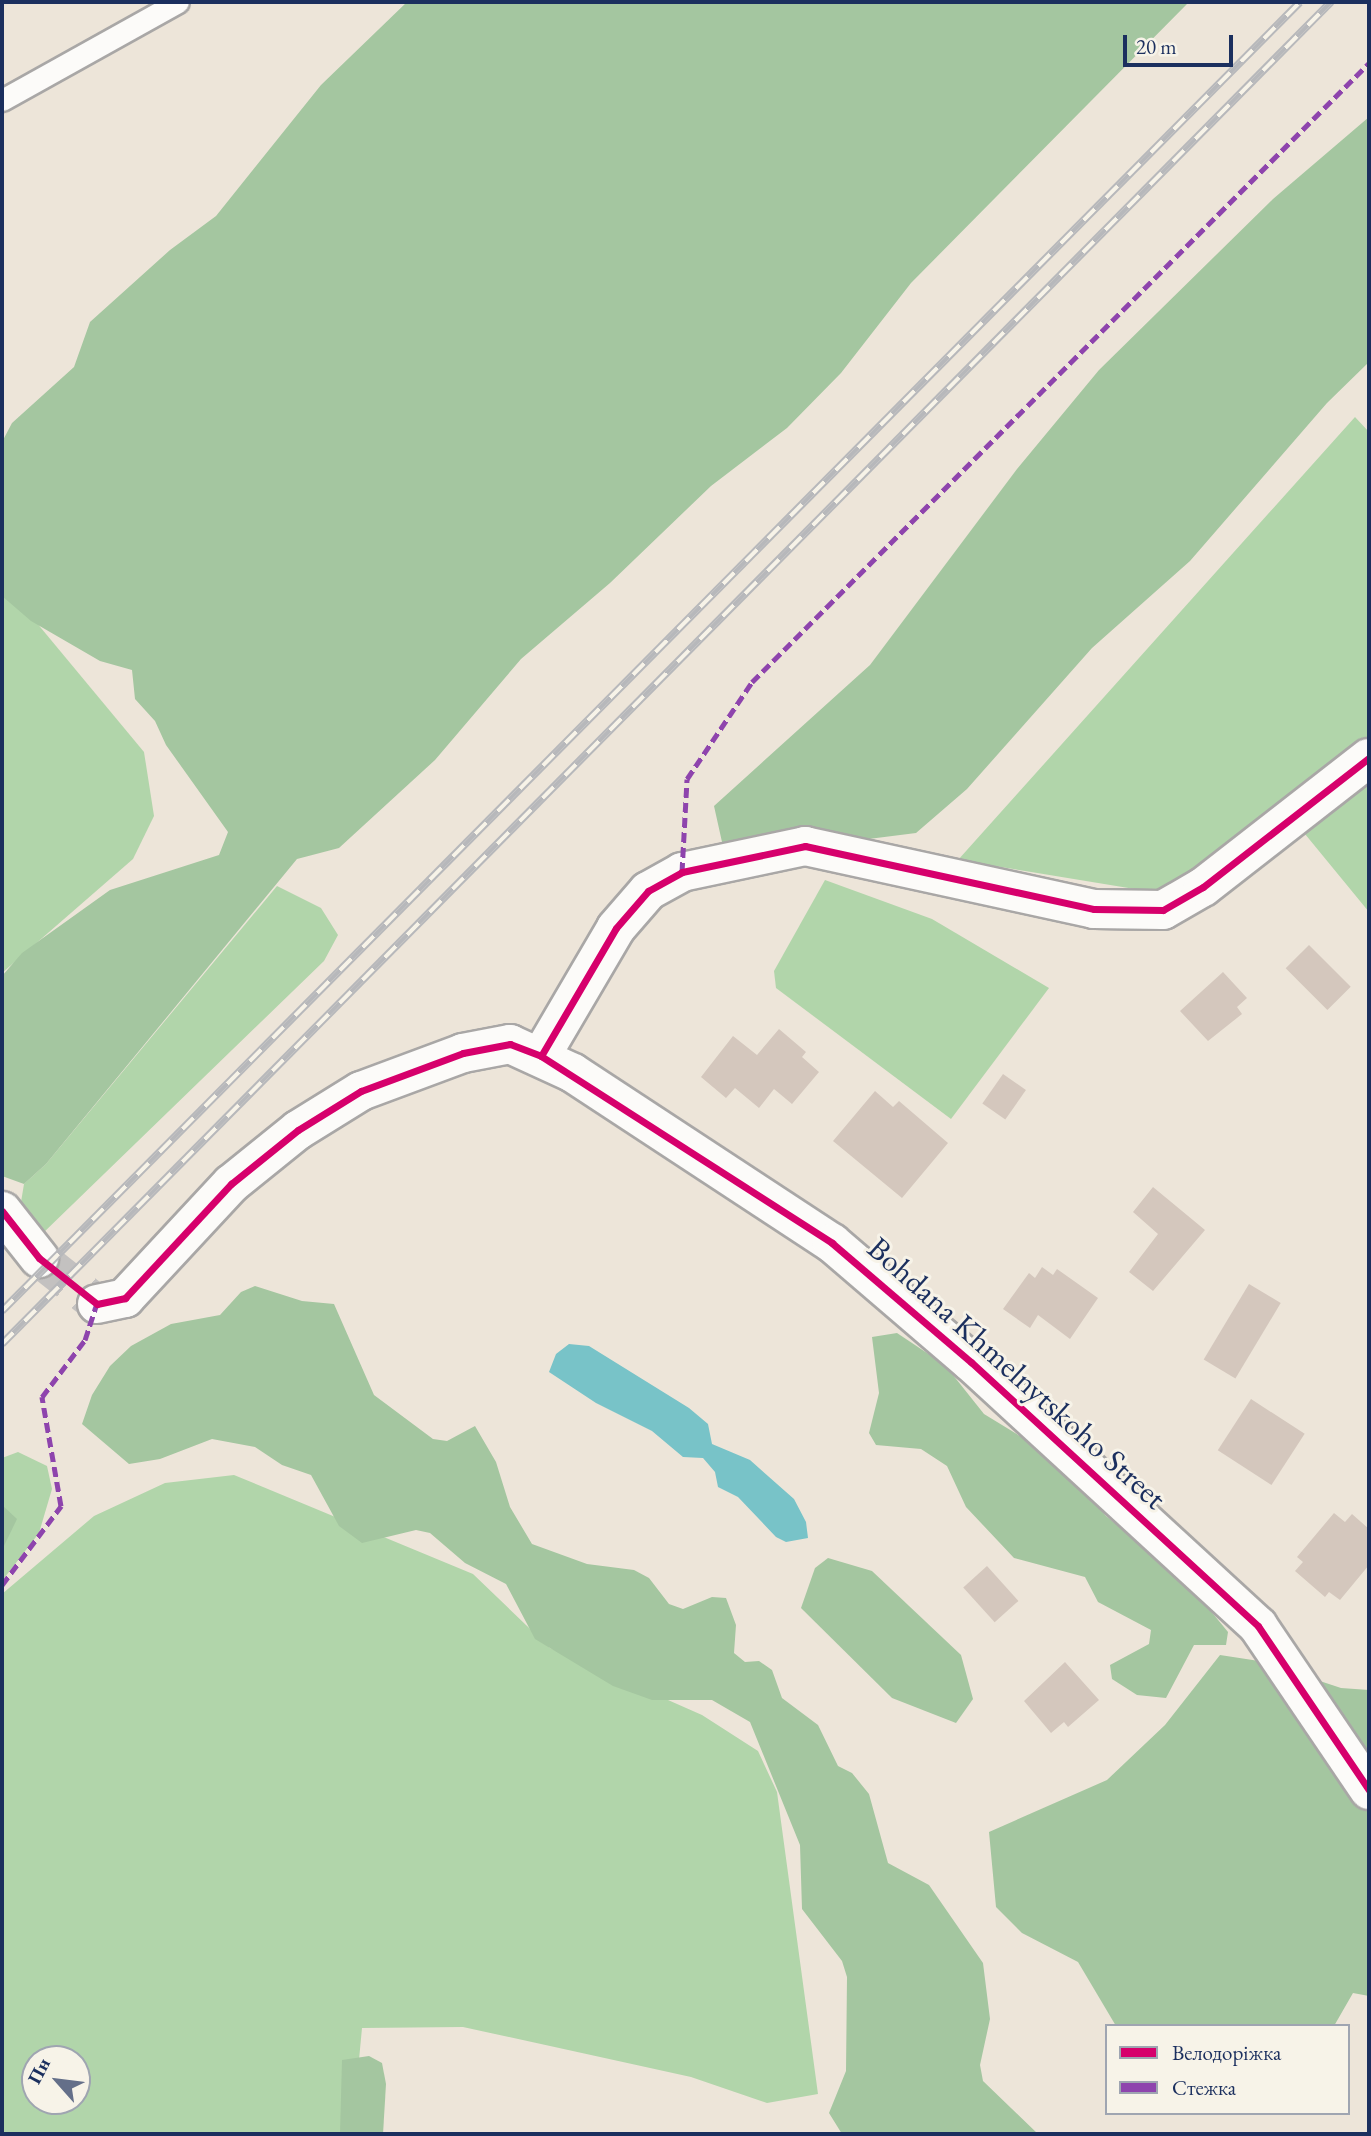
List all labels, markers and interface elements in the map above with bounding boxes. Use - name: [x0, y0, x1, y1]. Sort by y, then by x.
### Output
- scale bar: [1126, 21, 1236, 65]
- text: 20 m: [1136, 33, 1177, 60]
- street label: Bohdana Khmelnytskoho Street: [860, 1229, 1174, 1517]
- legend: [1105, 2024, 1350, 2115]
- text: Велодоріжка: [1172, 2039, 1281, 2066]
- north arrow: [21, 2045, 91, 2115]
- text: Пн: [22, 2053, 56, 2088]
- text: Стежка: [1172, 2074, 1236, 2101]

